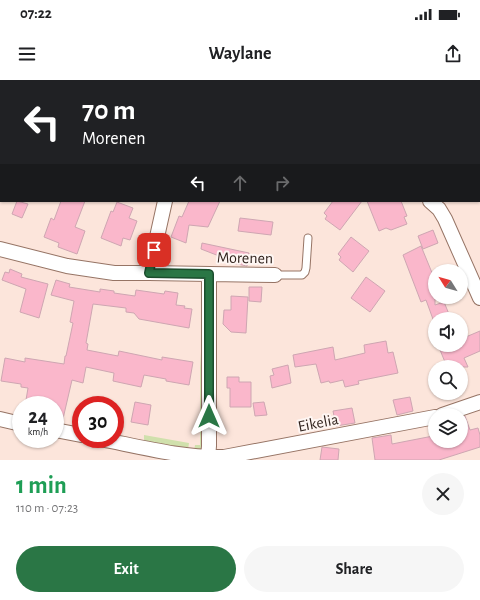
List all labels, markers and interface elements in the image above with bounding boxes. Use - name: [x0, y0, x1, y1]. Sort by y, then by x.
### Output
- text: 07:22: [20, 6, 52, 21]
- icon: menu: [16, 43, 38, 65]
- icon: share: [442, 43, 464, 65]
- text: Waylane: [208, 45, 272, 63]
- icon: left: [16, 96, 68, 148]
- text: 70 m: [82, 97, 136, 125]
- text: Morenen: [82, 130, 145, 148]
- icon: left: [187, 172, 209, 194]
- icon: ahead: [229, 172, 251, 194]
- icon: right: [271, 172, 293, 194]
- pin: [137, 233, 171, 267]
- icon: arrive: [143, 239, 165, 261]
- street label: Morenen: [217, 250, 273, 266]
- north arrow: [428, 264, 468, 304]
- map controls: [428, 264, 468, 448]
- button: sound: [428, 312, 468, 352]
- button: search: [428, 360, 468, 400]
- position arrow: [188, 395, 230, 437]
- speed limit sign: 30: [72, 396, 124, 448]
- text: 24: [28, 407, 48, 427]
- button: layers: [428, 408, 468, 448]
- street label: Eikelia: [296, 411, 340, 435]
- text: km/h: [28, 427, 48, 437]
- button: close: [422, 473, 464, 515]
- text: 1 min: [16, 474, 67, 498]
- text: 110 m · 07:23: [16, 502, 78, 515]
- button: Exit: [16, 546, 236, 592]
- button: Share: [244, 546, 464, 592]

